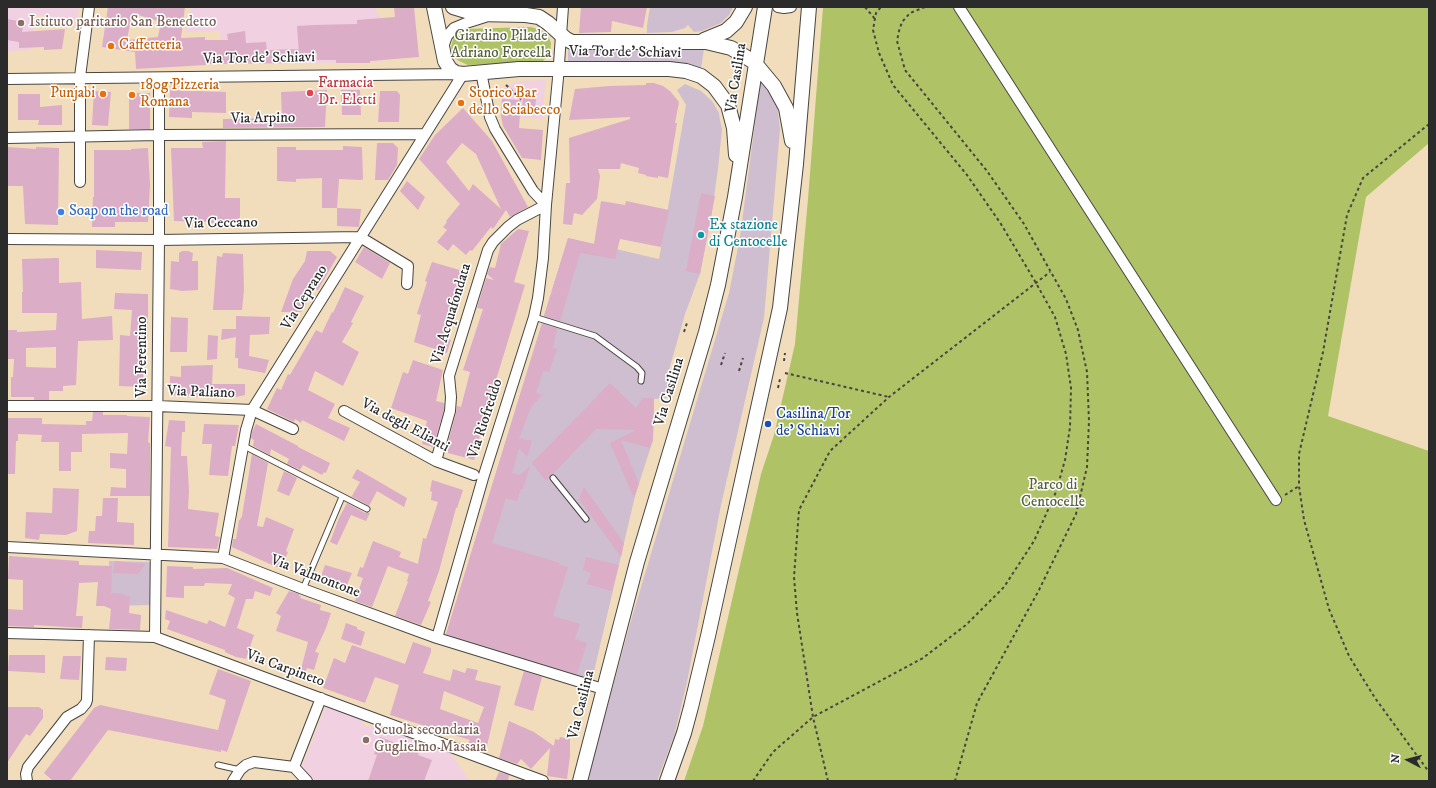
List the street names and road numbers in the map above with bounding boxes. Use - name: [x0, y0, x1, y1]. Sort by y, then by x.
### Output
- street label: Via Casilina: [723, 42, 751, 114]
- street label: Via Tor de' Schiavi: [569, 43, 681, 63]
- street label: Via Tor de' Schiavi: [203, 49, 315, 69]
- street label: Via Arpino: [231, 109, 295, 129]
- street label: Via Ceccano: [184, 214, 258, 234]
- street label: Via Acquafondata: [428, 261, 476, 367]
- street label: Via Ceprano: [278, 262, 332, 334]
- street label: Via Ferentino: [134, 316, 152, 398]
- street label: Via Casilina: [651, 356, 689, 428]
- street label: Via Riofreddo: [465, 377, 507, 461]
- street label: Via Paliano: [167, 383, 235, 403]
- street label: Via degli Elianti: [358, 395, 452, 457]
- street label: Via Valmontone: [268, 552, 362, 602]
- street label: Via Carpineto: [243, 646, 327, 692]
- street label: Via Casilina: [565, 669, 599, 741]

